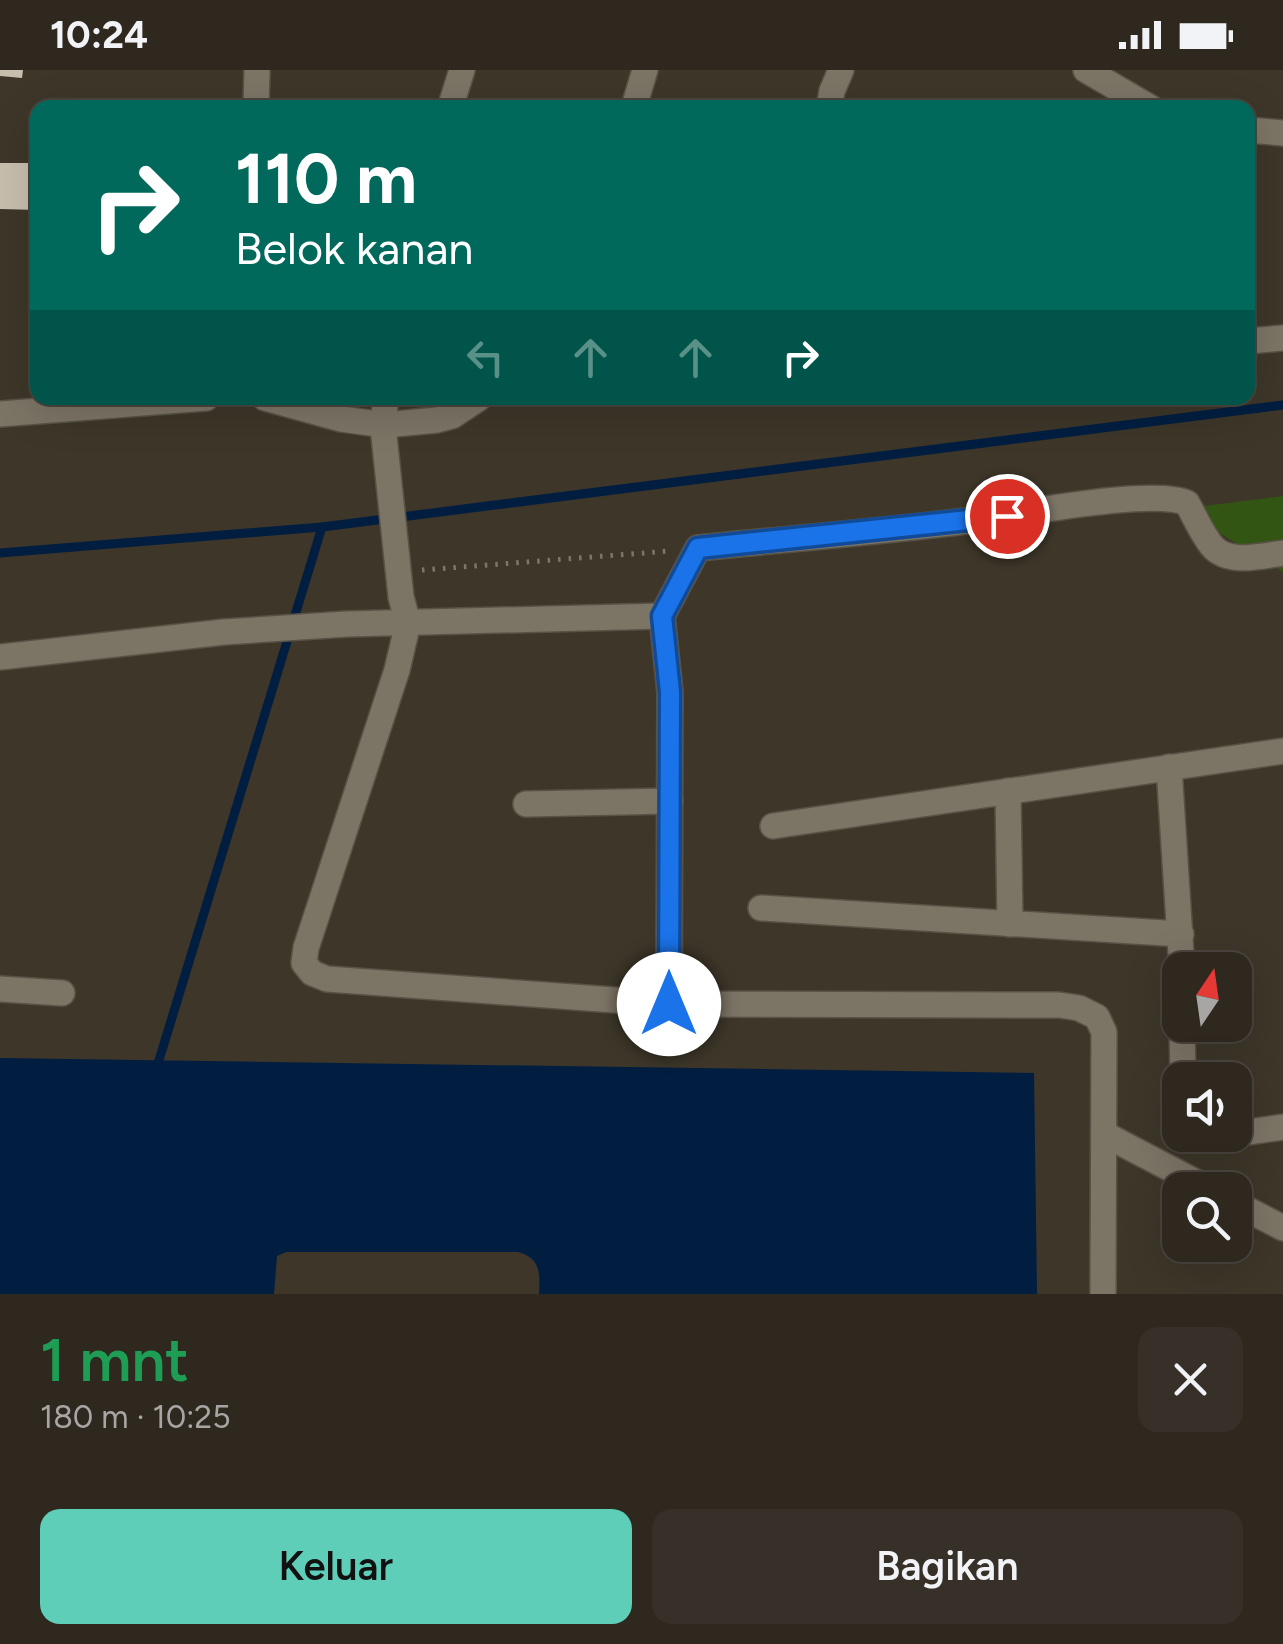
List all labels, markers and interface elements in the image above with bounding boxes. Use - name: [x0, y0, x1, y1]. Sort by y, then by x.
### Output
- text: 10:24: [50, 12, 148, 58]
- text: 110 m: [235, 136, 417, 221]
- icon: right: [70, 140, 200, 270]
- text: Belok kanan: [235, 221, 473, 275]
- icon: left: [458, 330, 513, 385]
- icon: ahead: [563, 330, 618, 385]
- icon: ahead: [668, 330, 723, 385]
- icon: right: [773, 330, 828, 385]
- pin: [965, 474, 1050, 559]
- icon: arrive: [980, 489, 1035, 544]
- position arrow: [617, 952, 721, 1056]
- north arrow: [1162, 952, 1252, 1042]
- map controls: [1162, 952, 1252, 1262]
- button: sound: [1162, 1062, 1252, 1152]
- button: search: [1162, 1172, 1252, 1262]
- text: 1 mnt: [40, 1324, 189, 1396]
- button: close: [1138, 1327, 1243, 1432]
- text: 180 m · 10:25: [40, 1398, 231, 1436]
- button: Keluar: [40, 1509, 632, 1624]
- button: Bagikan: [652, 1509, 1243, 1624]

